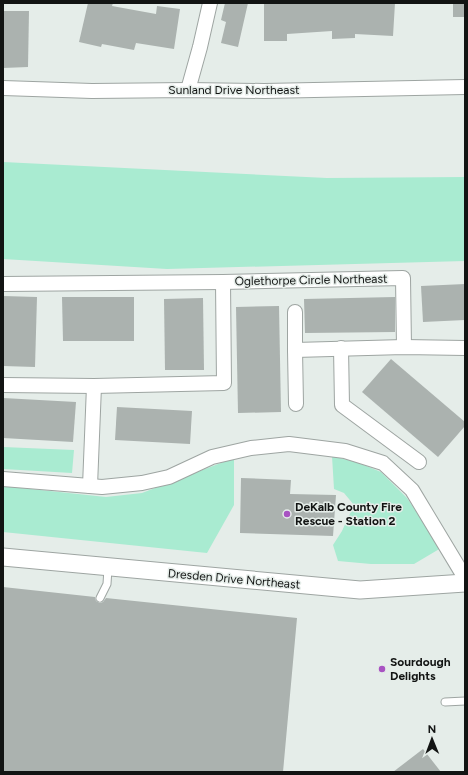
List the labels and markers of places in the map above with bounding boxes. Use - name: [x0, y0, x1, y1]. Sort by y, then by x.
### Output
- place label: DeKalb County Fire Rescue - Station 2: [295, 500, 402, 528]
- marker: DeKalb County Fire Rescue - Station 2: [282, 509, 292, 519]
- place label: Sourdough Delights: [390, 655, 451, 683]
- marker: Sourdough Delights: [377, 664, 387, 674]

